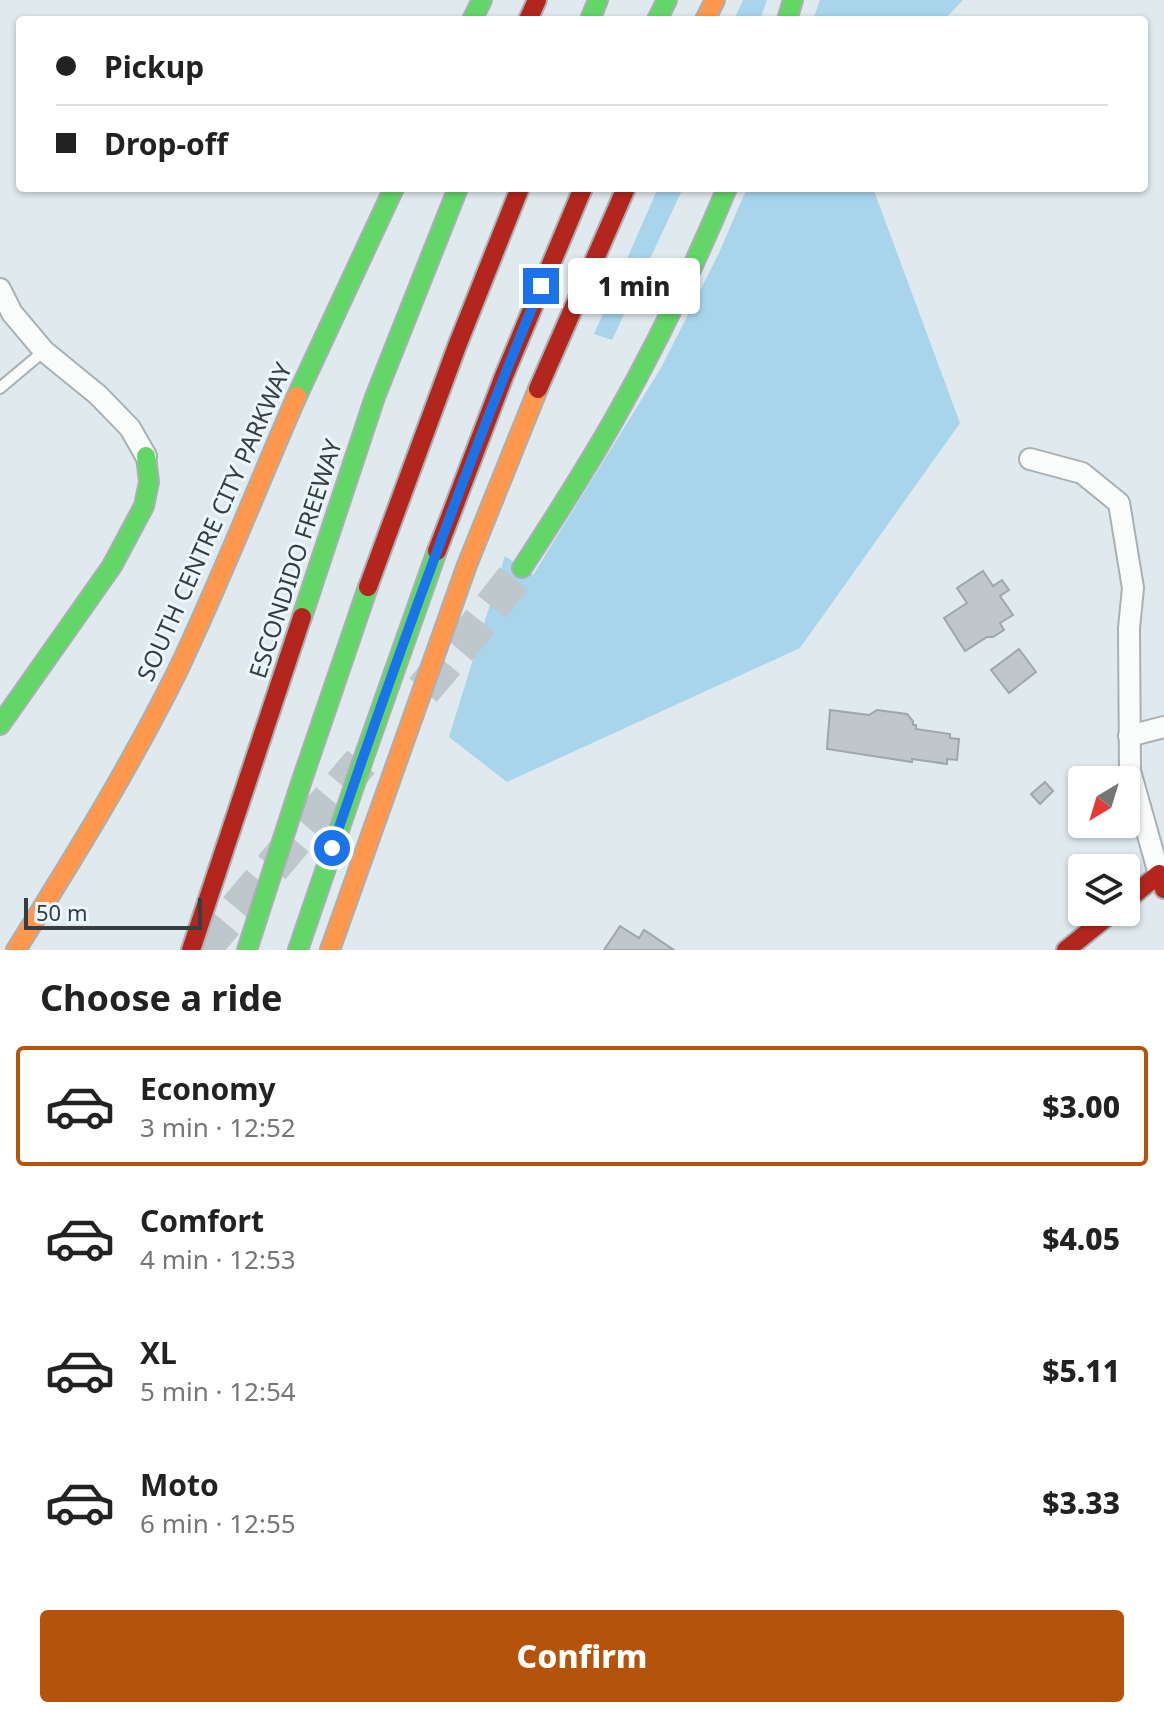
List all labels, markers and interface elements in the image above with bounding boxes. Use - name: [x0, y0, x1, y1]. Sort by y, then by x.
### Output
- text: Pickup: [104, 46, 204, 87]
- text: Drop-off: [104, 123, 228, 164]
- callout: 1 min: [569, 258, 701, 314]
- route end: [523, 268, 559, 304]
- text: 1 min: [598, 268, 670, 304]
- street label: SOUTH CENTRE CITY PARKWAY: [128, 357, 299, 686]
- street label: ESCONDIDO FREEWAY: [240, 435, 349, 682]
- north arrow: [1068, 766, 1140, 838]
- map controls: [1068, 766, 1140, 926]
- route start: [314, 830, 350, 866]
- button: layers: [1068, 854, 1140, 926]
- scale bar: [24, 894, 202, 930]
- text: 50 m: [36, 897, 87, 927]
- text: Choose a ride: [40, 973, 282, 1022]
- text: Economy: [140, 1068, 276, 1109]
- icon: car: [44, 1070, 116, 1142]
- text: $3.00: [1042, 1086, 1120, 1127]
- text: 3 min · 12:52: [140, 1109, 296, 1145]
- text: Comfort: [140, 1200, 264, 1241]
- icon: car: [44, 1202, 116, 1274]
- text: $4.05: [1042, 1218, 1120, 1259]
- text: 4 min · 12:53: [140, 1241, 296, 1277]
- text: XL: [140, 1332, 177, 1373]
- icon: car: [44, 1334, 116, 1406]
- text: $5.11: [1042, 1350, 1120, 1391]
- text: 5 min · 12:54: [140, 1373, 296, 1409]
- text: Moto: [140, 1464, 219, 1505]
- icon: car: [44, 1466, 116, 1538]
- text: $3.33: [1042, 1482, 1120, 1523]
- text: 6 min · 12:55: [140, 1505, 296, 1541]
- button: Confirm: [40, 1610, 1124, 1702]

